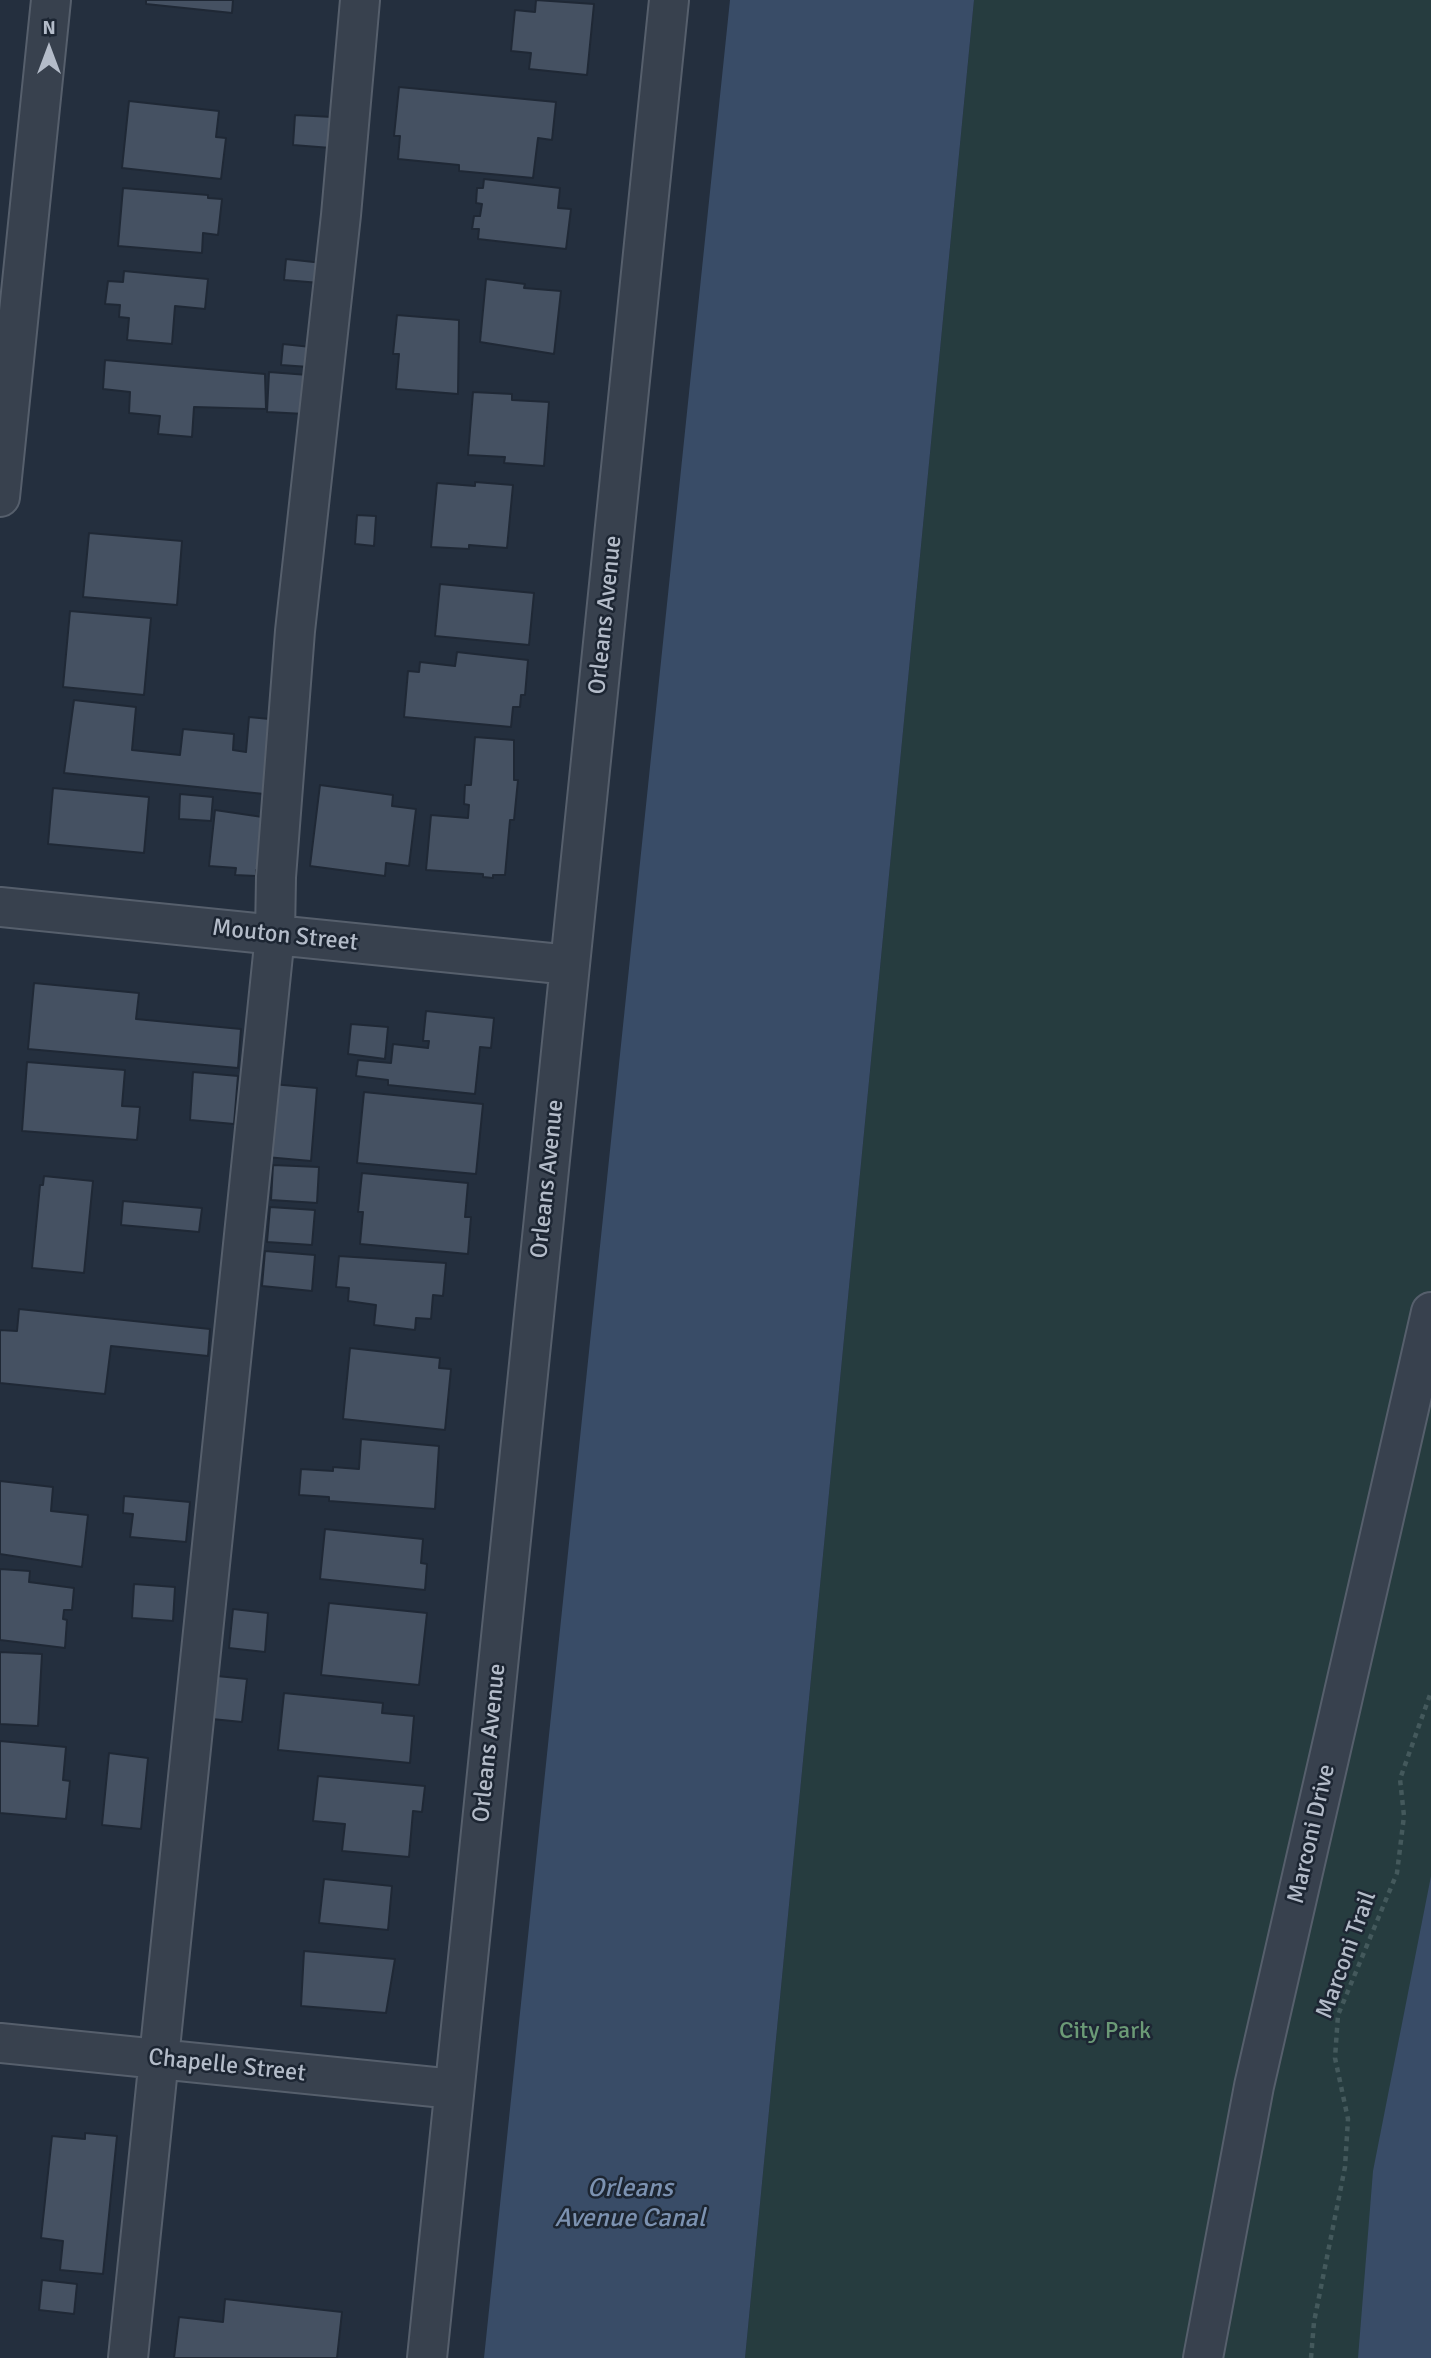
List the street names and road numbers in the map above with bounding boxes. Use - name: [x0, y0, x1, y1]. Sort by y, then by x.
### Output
- street label: Orleans Avenue: [583, 534, 629, 696]
- street label: Mouton Street: [211, 914, 359, 958]
- street label: Orleans Avenue: [525, 1098, 571, 1260]
- street label: Orleans Avenue: [467, 1662, 513, 1824]
- street label: Marconi Drive: [1282, 1762, 1342, 1906]
- street label: Marconi Trail: [1311, 1887, 1383, 2023]
- street label: Chapelle Street: [147, 2043, 307, 2089]

